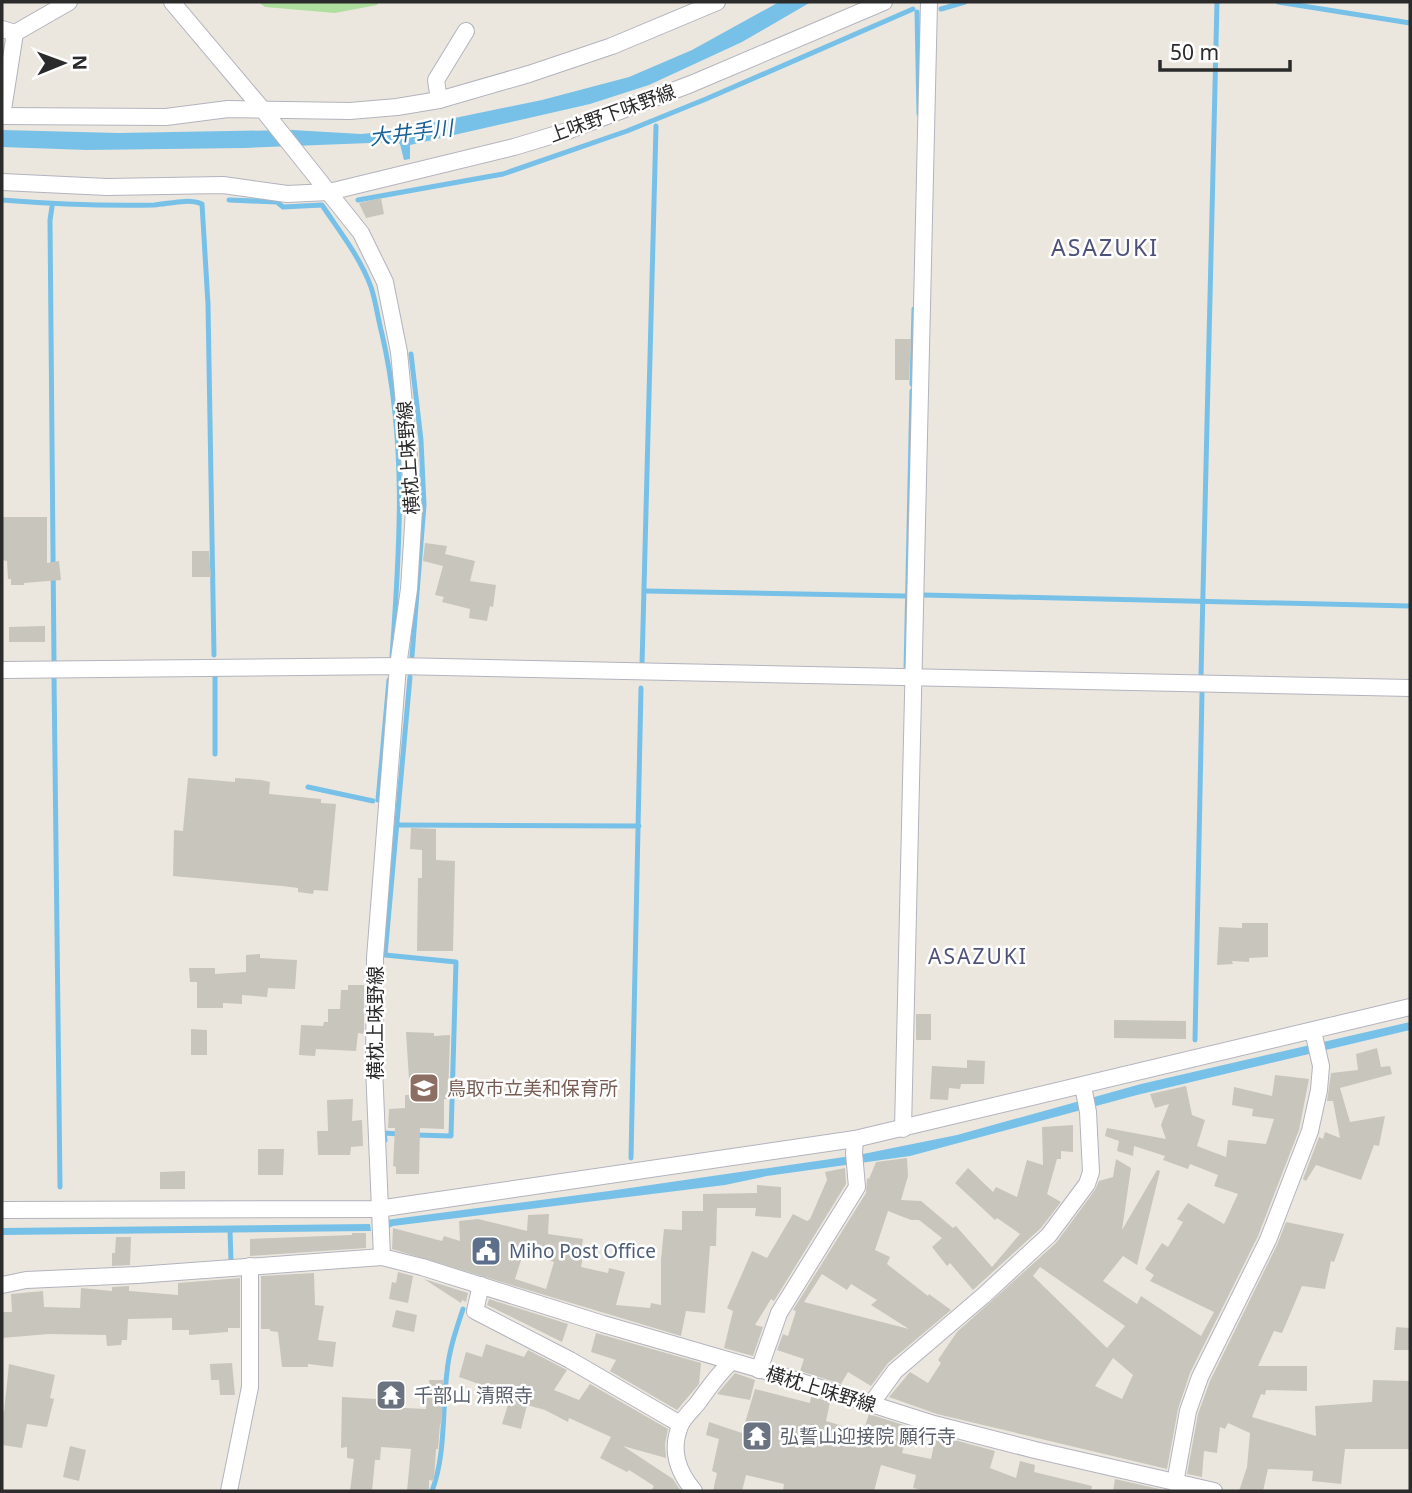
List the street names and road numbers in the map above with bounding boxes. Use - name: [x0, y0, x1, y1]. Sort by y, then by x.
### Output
- street label: 上味野下味野線: [545, 78, 679, 148]
- street label: 横枕上味野線: [391, 400, 425, 516]
- street label: 横枕上味野線: [362, 966, 388, 1080]
- street label: 横枕上味野線: [763, 1360, 879, 1418]

